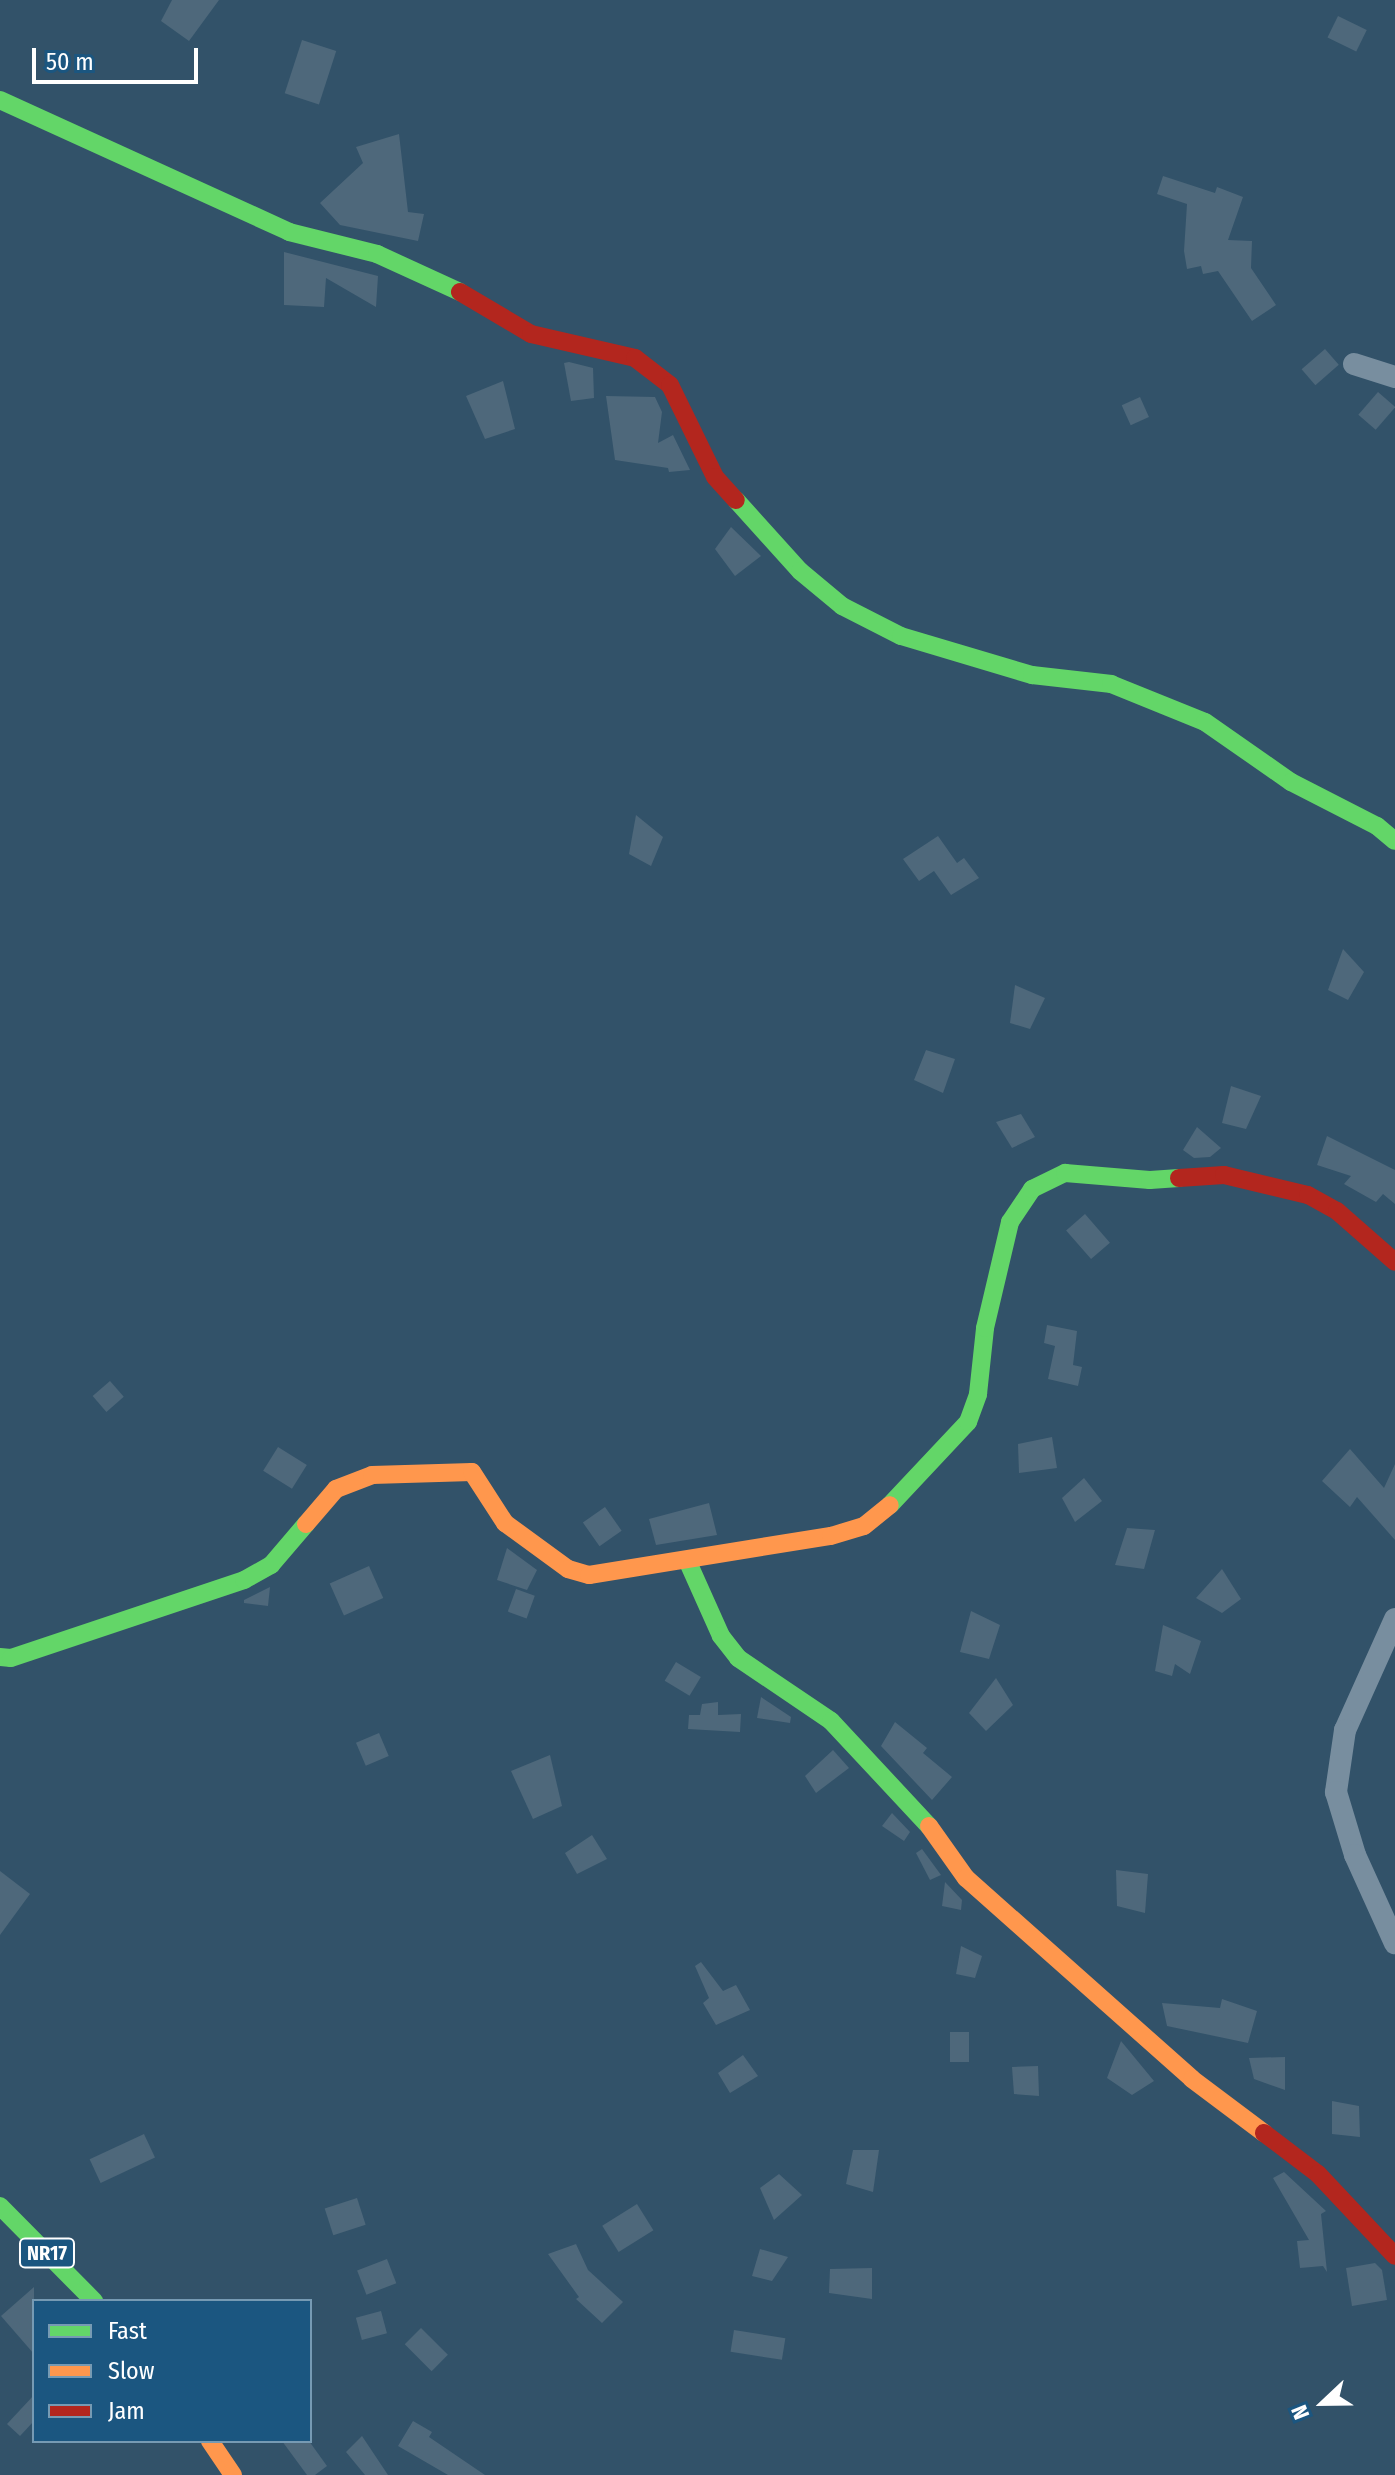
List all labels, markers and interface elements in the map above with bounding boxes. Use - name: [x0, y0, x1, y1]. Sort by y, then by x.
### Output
- scale bar: [36, 32, 202, 82]
- text: 50 m: [46, 48, 94, 76]
- road number: NR17: [17, 2237, 77, 2269]
- legend: [32, 2299, 312, 2443]
- text: Fast: [108, 2317, 147, 2345]
- text: Slow: [108, 2357, 154, 2385]
- north arrow: [1283, 2363, 1363, 2443]
- text: Jam: [108, 2397, 145, 2425]
- text: N: [1285, 2401, 1315, 2423]

